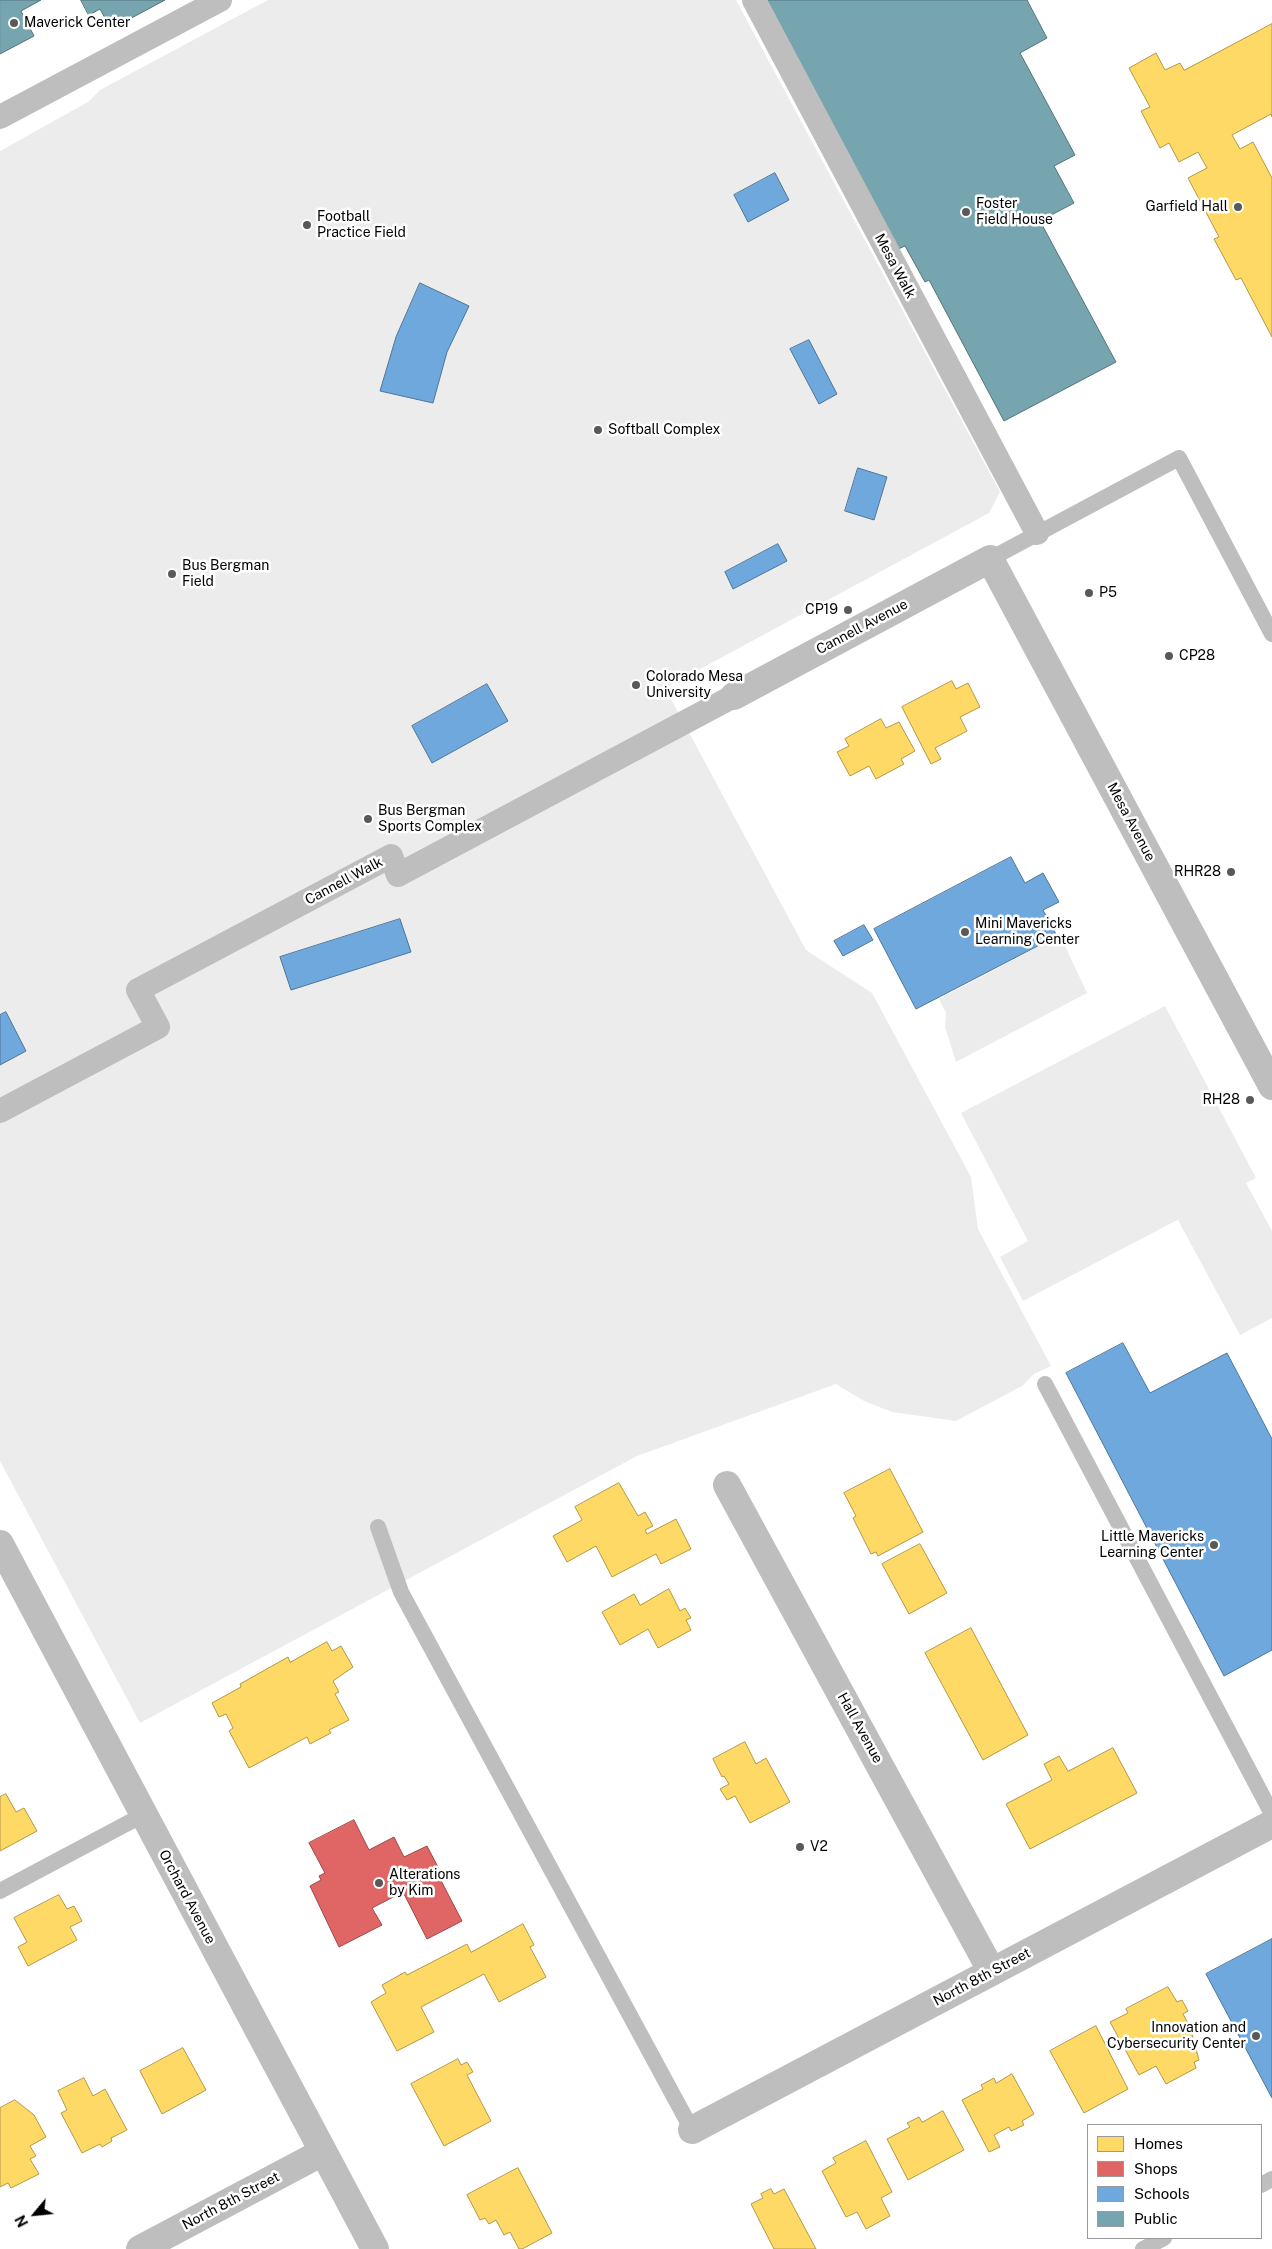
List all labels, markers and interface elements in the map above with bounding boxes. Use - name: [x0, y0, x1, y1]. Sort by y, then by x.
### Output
- place label: Maverick Center: [24, 15, 130, 31]
- marker: Maverick Center: [8, 17, 20, 29]
- place label: Foster Field House: [976, 196, 1053, 228]
- place label: Garfield Hall: [1145, 199, 1228, 215]
- marker: Garfield Hall: [1232, 201, 1244, 213]
- marker: Foster Field House: [960, 206, 972, 218]
- place label: Football Practice Field: [317, 209, 406, 242]
- marker: Football Practice Field: [301, 219, 313, 231]
- street label: Mesa Walk: [871, 231, 919, 301]
- place label: Softball Complex: [608, 422, 720, 438]
- marker: Softball Complex: [592, 424, 604, 436]
- place label: Bus Bergman Field: [182, 558, 269, 590]
- marker: Bus Bergman Field: [166, 568, 178, 580]
- place label: P5: [1099, 585, 1117, 601]
- marker: P5: [1083, 587, 1095, 599]
- street label: Cannell Avenue: [813, 596, 911, 658]
- place label: CP19: [805, 602, 838, 618]
- marker: CP19: [842, 604, 854, 616]
- place label: CP28: [1179, 648, 1215, 664]
- marker: CP28: [1163, 650, 1175, 662]
- place label: Colorado Mesa University: [646, 669, 743, 702]
- marker: Colorado Mesa University: [630, 679, 642, 691]
- street label: Mesa Avenue: [1103, 780, 1159, 864]
- place label: Bus Bergman Sports Complex: [378, 803, 482, 836]
- marker: Bus Bergman Sports Complex: [362, 813, 374, 825]
- street label: Cannell Walk: [302, 853, 386, 909]
- place label: RHR28: [1174, 864, 1221, 880]
- marker: RHR28: [1225, 866, 1237, 878]
- place label: Mini Mavericks Learning Center: [975, 916, 1080, 949]
- marker: Mini Mavericks Learning Center: [959, 926, 971, 938]
- place label: RH28: [1202, 1092, 1240, 1108]
- marker: RH28: [1244, 1094, 1256, 1106]
- place label: Little Mavericks Learning Center: [1099, 1529, 1204, 1561]
- marker: Little Mavericks Learning Center: [1208, 1539, 1220, 1551]
- street label: Hall Avenue: [834, 1690, 886, 1766]
- place label: V2: [810, 1839, 828, 1855]
- marker: V2: [794, 1841, 806, 1853]
- street label: Orchard Avenue: [155, 1847, 219, 1947]
- place label: Alterations by Kim: [389, 1867, 460, 1900]
- marker: Alterations by Kim: [373, 1877, 385, 1889]
- street label: North 8th Street: [931, 1944, 1033, 2010]
- place label: Innovation and Cybersecurity Center: [1107, 2020, 1246, 2052]
- marker: Innovation and Cybersecurity Center: [1250, 2030, 1262, 2042]
- legend: [1087, 2124, 1262, 2239]
- text: Homes: [1134, 2135, 1183, 2152]
- text: Shops: [1134, 2160, 1178, 2177]
- street label: North 8th Street: [180, 2168, 282, 2234]
- text: Schools: [1134, 2185, 1190, 2202]
- north arrow: [10, 2189, 60, 2239]
- text: Public: [1134, 2210, 1178, 2227]
- text: N: [12, 2212, 31, 2230]

